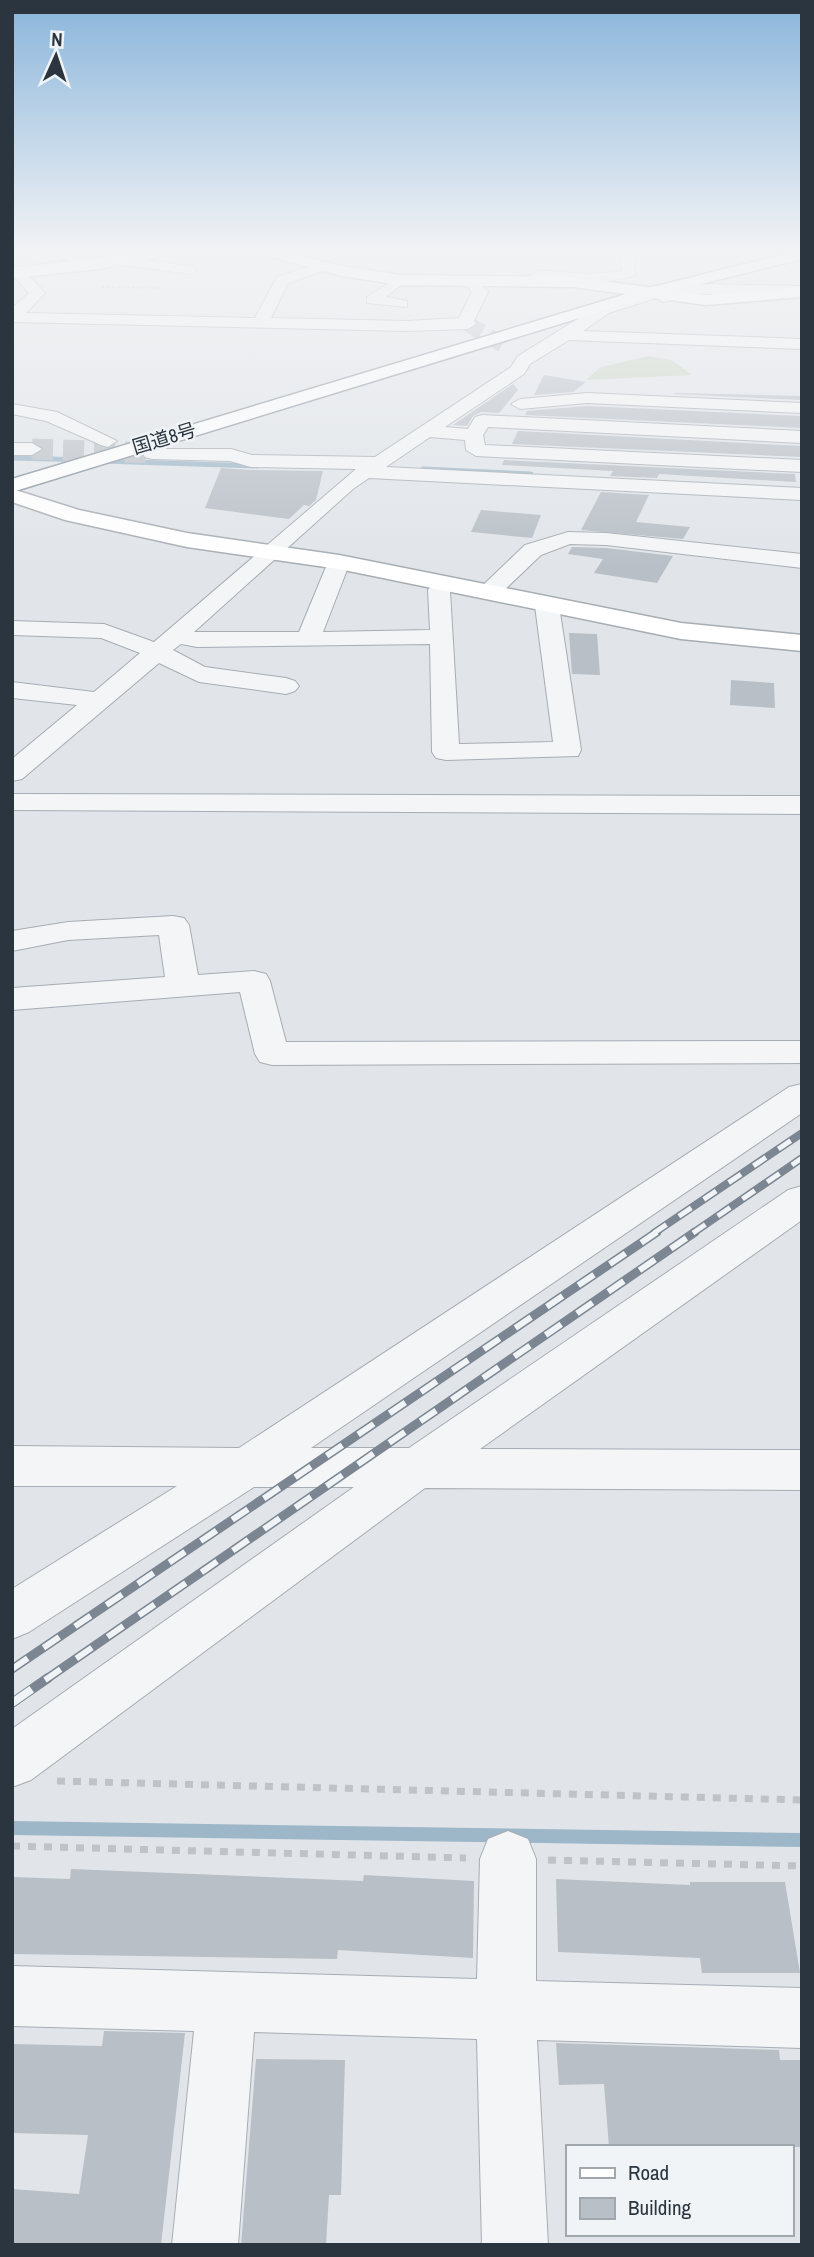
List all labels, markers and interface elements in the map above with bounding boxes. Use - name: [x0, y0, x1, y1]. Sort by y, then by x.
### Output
- north arrow: [21, 21, 91, 91]
- text: N: [51, 26, 63, 52]
- street label: 国道8号: [129, 416, 199, 460]
- legend: [566, 2145, 793, 2236]
- text: Road: [628, 2158, 669, 2187]
- text: Building: [628, 2193, 692, 2222]

